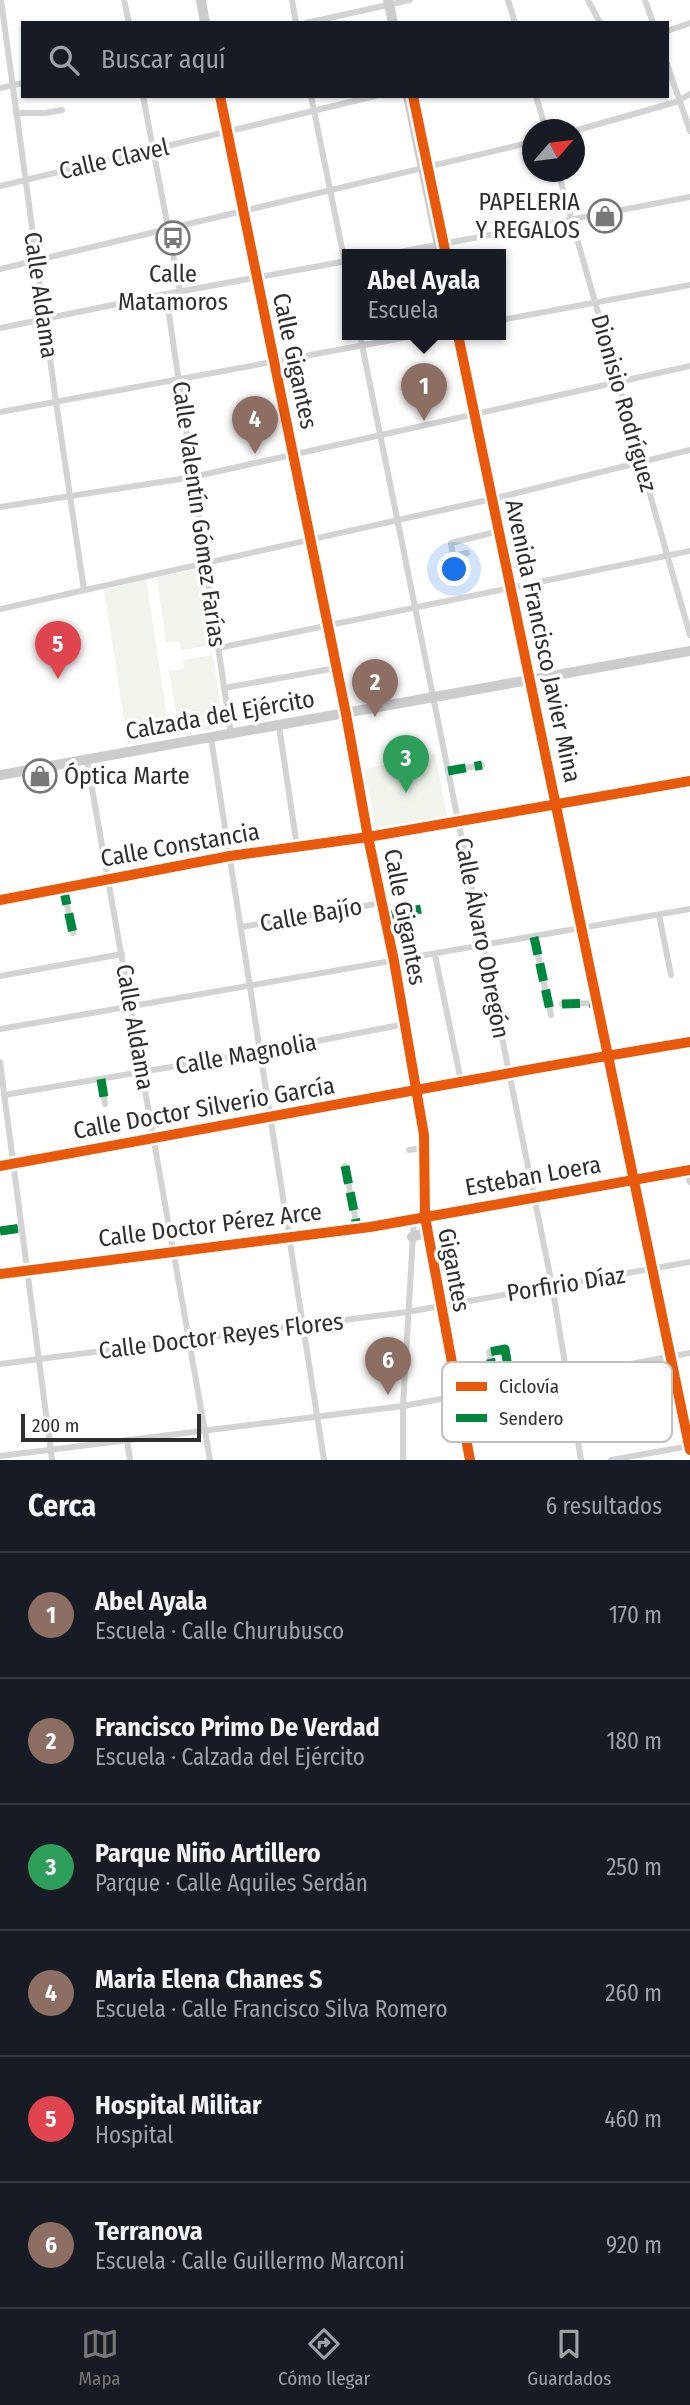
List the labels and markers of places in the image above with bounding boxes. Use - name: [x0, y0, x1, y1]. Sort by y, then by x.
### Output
- place label: PAPELERIA Y REGALOS: [475, 188, 580, 244]
- shop icon: PAPELERIA Y REGALOS: [586, 197, 624, 235]
- bus stop icon: Calle Matamoros: [154, 219, 192, 257]
- place label: Calle Matamoros: [118, 260, 228, 316]
- pin: 1: [401, 363, 447, 421]
- pin: 4: [232, 396, 278, 454]
- pin: 5: [35, 621, 81, 679]
- pin: 2: [352, 659, 398, 717]
- pin: 3: [383, 735, 429, 793]
- shop icon: Óptica Marte: [21, 757, 59, 795]
- place label: Óptica Marte: [64, 762, 190, 790]
- pin: 6: [365, 1337, 411, 1395]

